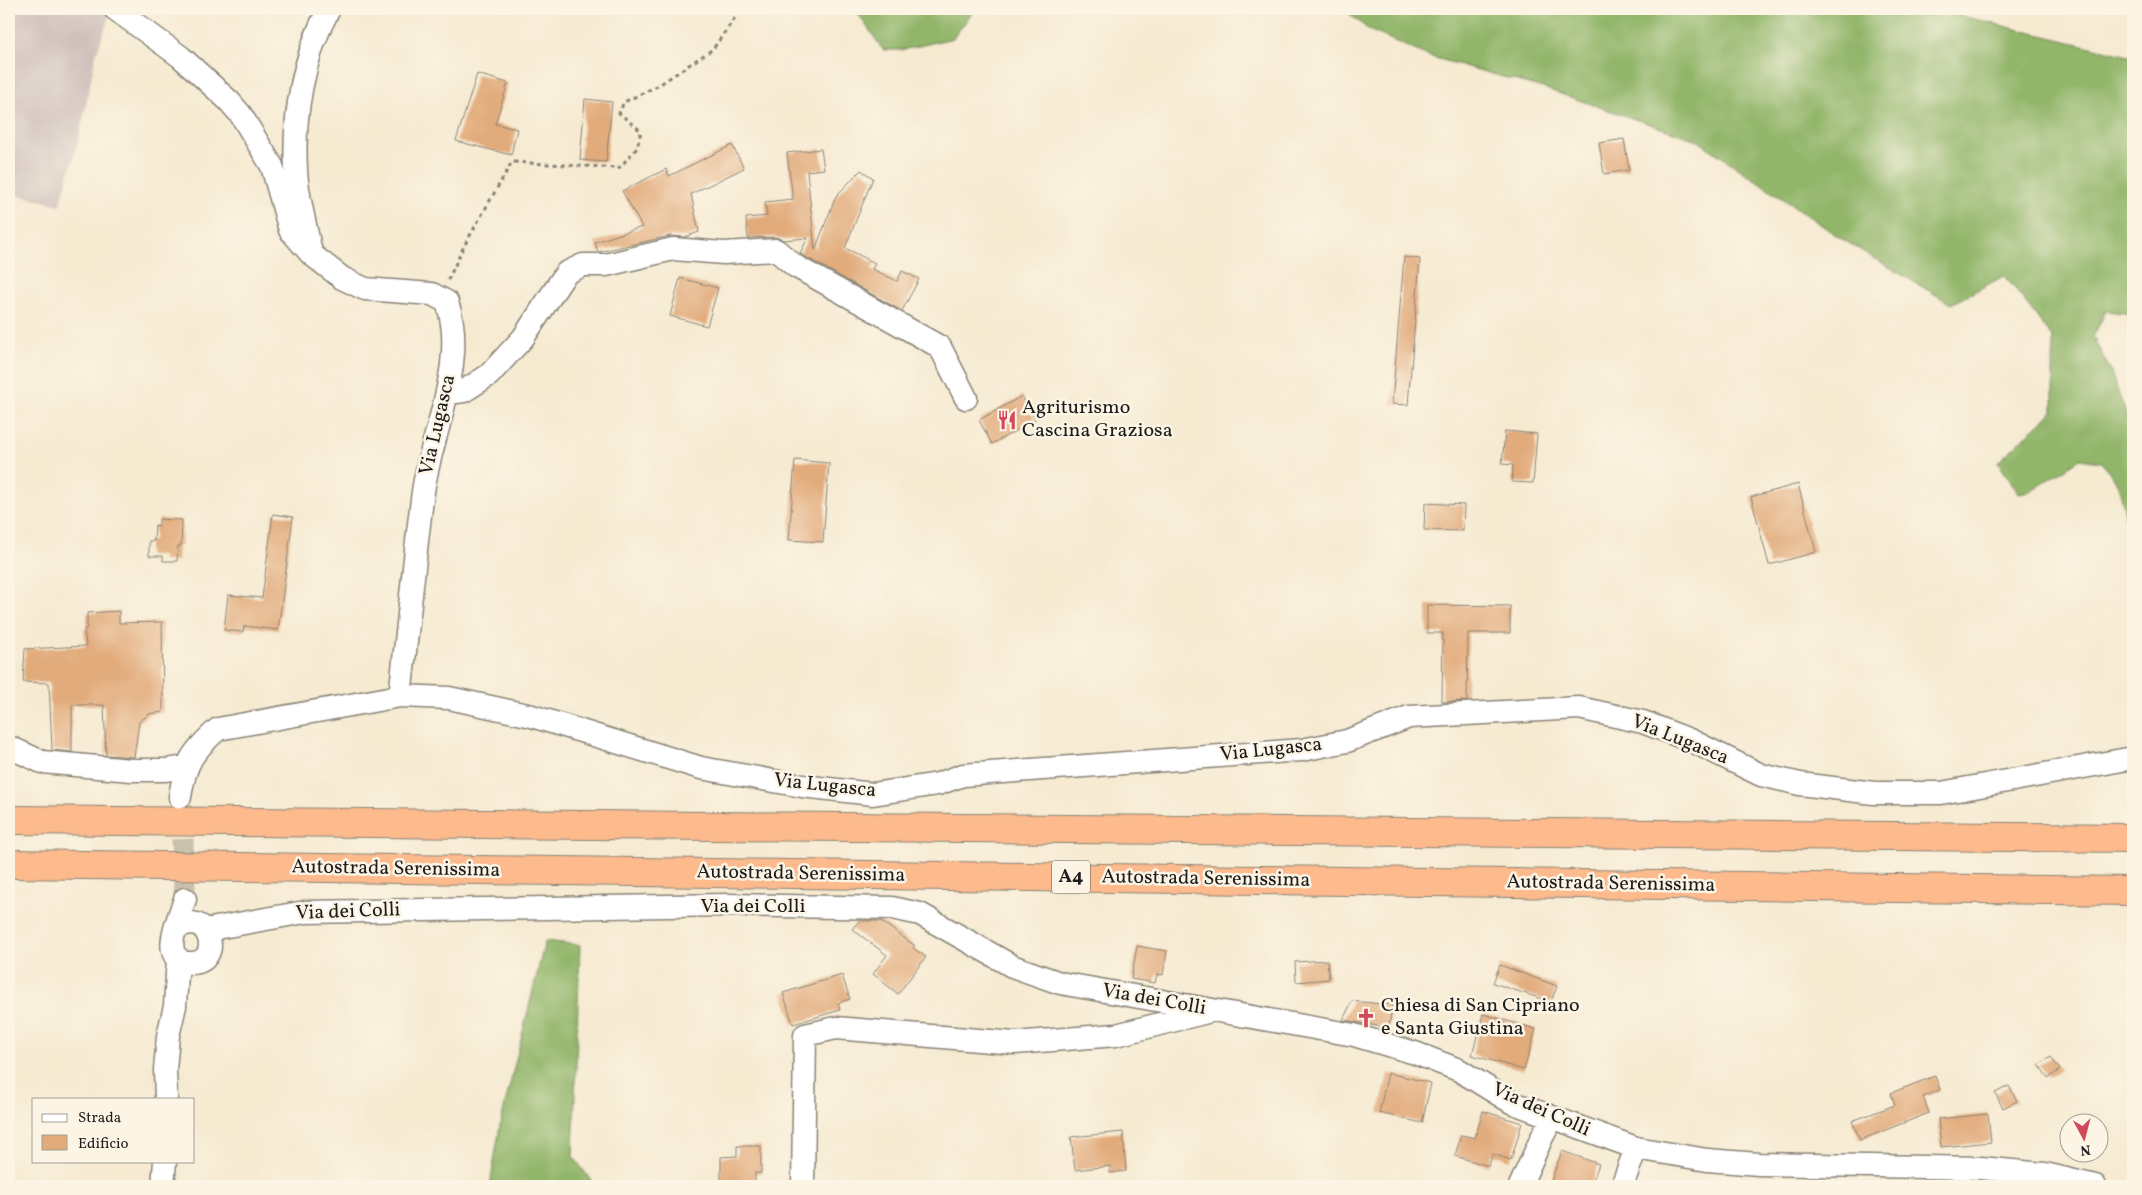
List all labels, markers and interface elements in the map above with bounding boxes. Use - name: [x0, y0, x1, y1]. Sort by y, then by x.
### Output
- street label: Via Lugasca: [413, 372, 463, 478]
- place label: Agriturismo Cascina Graziosa: [1022, 394, 1173, 445]
- restaurant icon: Agriturismo Cascina Graziosa: [996, 409, 1018, 431]
- street label: Via Lugasca: [1627, 708, 1733, 772]
- street label: Via Lugasca: [1218, 731, 1324, 769]
- street label: Via Lugasca: [772, 767, 878, 805]
- street label: Autostrada Serenissima: [291, 853, 501, 885]
- street label: Autostrada Serenissima: [696, 858, 906, 890]
- road number: A4: [1052, 860, 1090, 894]
- street label: Autostrada Serenissima: [1101, 863, 1311, 895]
- street label: Autostrada Serenissima: [1506, 868, 1716, 900]
- street label: Via dei Colli: [701, 893, 805, 921]
- street label: Via dei Colli: [295, 896, 401, 928]
- street label: Via dei Colli: [1100, 977, 1208, 1023]
- place label: Chiesa di San Cipriano e Santa Giustina: [1381, 992, 1580, 1043]
- church icon: Chiesa di San Cipriano e Santa Giustina: [1355, 1007, 1377, 1029]
- street label: Via dei Colli: [1487, 1076, 1595, 1144]
- legend: [32, 1098, 195, 1162]
- text: Strada: [78, 1108, 121, 1129]
- north arrow: [2060, 1112, 2110, 1162]
- text: Edificio: [78, 1134, 129, 1155]
- text: N: [2079, 1139, 2092, 1159]

